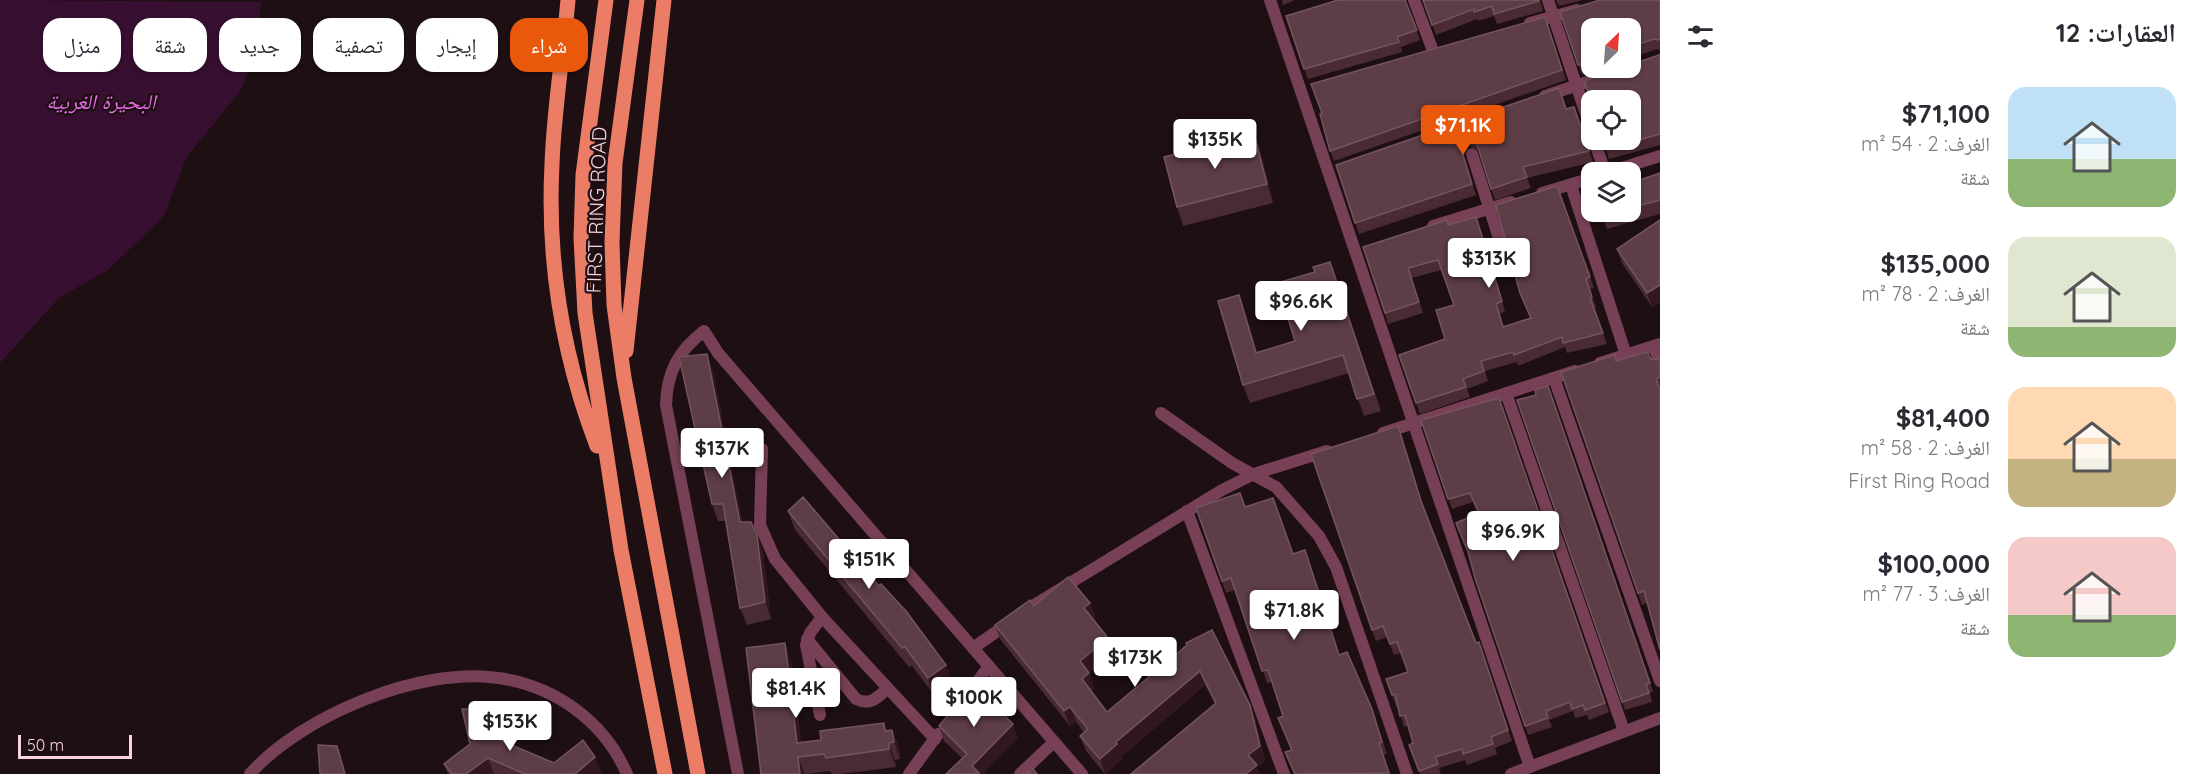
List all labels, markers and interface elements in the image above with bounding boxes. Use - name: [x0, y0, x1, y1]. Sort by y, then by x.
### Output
- text: العقارات: 12: [2056, 16, 2176, 49]
- chip: منزل: [43, 18, 121, 72]
- chip: شقة: [133, 18, 207, 72]
- chip: جديد: [219, 18, 301, 72]
- chip: تصفية: [313, 18, 404, 72]
- chip: إيجار: [416, 18, 498, 72]
- chip: شراء: [510, 18, 588, 72]
- north arrow: [1581, 18, 1641, 78]
- map controls: [1581, 18, 1641, 222]
- icon: filters: [1684, 20, 1717, 53]
- water label: البحيرة الغربية: [46, 88, 158, 114]
- button: locate: [1581, 90, 1641, 150]
- text: $71,100: [1902, 97, 1990, 130]
- pin: $71.1K: [1414, 105, 1512, 156]
- icon: home: [2056, 111, 2128, 183]
- text: $71.1K: [1435, 112, 1491, 137]
- pin: $135K: [1173, 119, 1257, 170]
- street label: FIRST RING ROAD: [581, 126, 611, 294]
- text: $135K: [1187, 126, 1243, 151]
- text: الغرف: 2 · 54 m²: [1861, 131, 1990, 156]
- button: layers: [1581, 162, 1641, 222]
- text: شقة: [1960, 165, 1990, 190]
- pin: $313K: [1447, 238, 1531, 289]
- text: $313K: [1462, 245, 1516, 270]
- text: $135,000: [1880, 247, 1990, 280]
- icon: home: [2056, 261, 2128, 333]
- pin: $96.6K: [1252, 281, 1350, 332]
- text: الغرف: 2 · 78 m²: [1861, 281, 1990, 306]
- text: $96.6K: [1269, 288, 1333, 313]
- text: شقة: [1960, 315, 1990, 340]
- text: $81,400: [1896, 401, 1990, 434]
- icon: home: [2056, 411, 2128, 483]
- pin: $137K: [680, 428, 764, 479]
- text: $137K: [695, 435, 749, 460]
- text: الغرف: 2 · 58 m²: [1861, 435, 1990, 460]
- text: First Ring Road: [1848, 468, 1990, 493]
- pin: $96.9K: [1464, 511, 1562, 562]
- text: $96.9K: [1481, 518, 1545, 543]
- pin: $151K: [827, 539, 911, 590]
- text: $151K: [843, 546, 895, 571]
- text: $100,000: [1877, 547, 1990, 580]
- icon: home: [2056, 561, 2128, 633]
- text: الغرف: 3 · 77 m²: [1863, 581, 1990, 606]
- pin: $71.8K: [1245, 590, 1343, 641]
- text: $71.8K: [1264, 597, 1324, 622]
- text: شقة: [1960, 615, 1990, 640]
- pin: $173K: [1093, 637, 1177, 688]
- text: $173K: [1108, 644, 1162, 669]
- pin: $81.4K: [747, 668, 845, 719]
- text: $81.4K: [766, 675, 826, 700]
- pin: $100K: [932, 677, 1016, 728]
- text: $100K: [945, 684, 1003, 709]
- pin: $153K: [468, 701, 552, 752]
- text: $153K: [482, 708, 538, 733]
- scale bar: [18, 732, 132, 760]
- text: 50 m: [27, 735, 64, 755]

